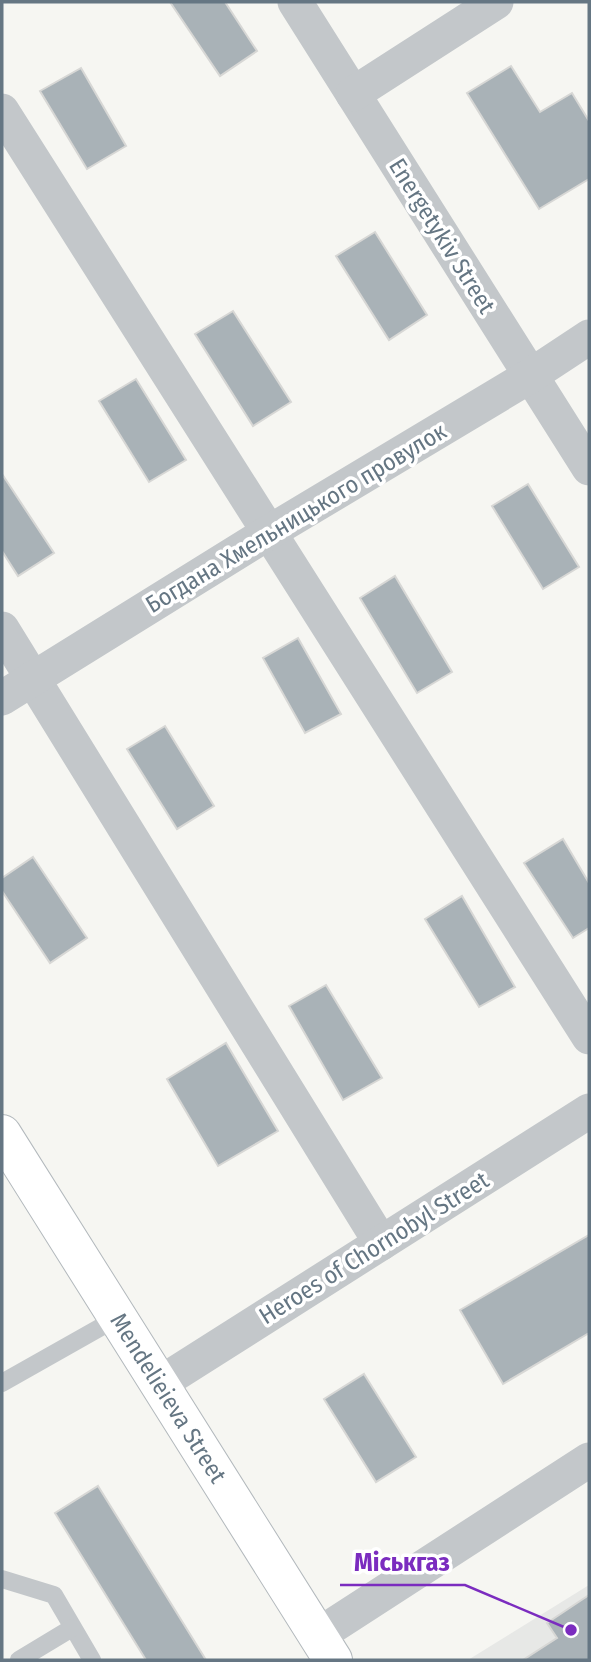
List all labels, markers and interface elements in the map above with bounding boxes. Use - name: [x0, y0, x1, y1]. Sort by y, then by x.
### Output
- street label: Energetykiv Street: [383, 153, 501, 319]
- street label: Богдана Хмельницького провулок: [141, 417, 452, 619]
- street label: Heroes of Chornobyl Street: [254, 1166, 494, 1330]
- street label: Mendelieieva Street: [104, 1308, 232, 1488]
- callout: Міськгаз: [340, 1538, 465, 1585]
- text: Міськгаз: [354, 1547, 450, 1578]

